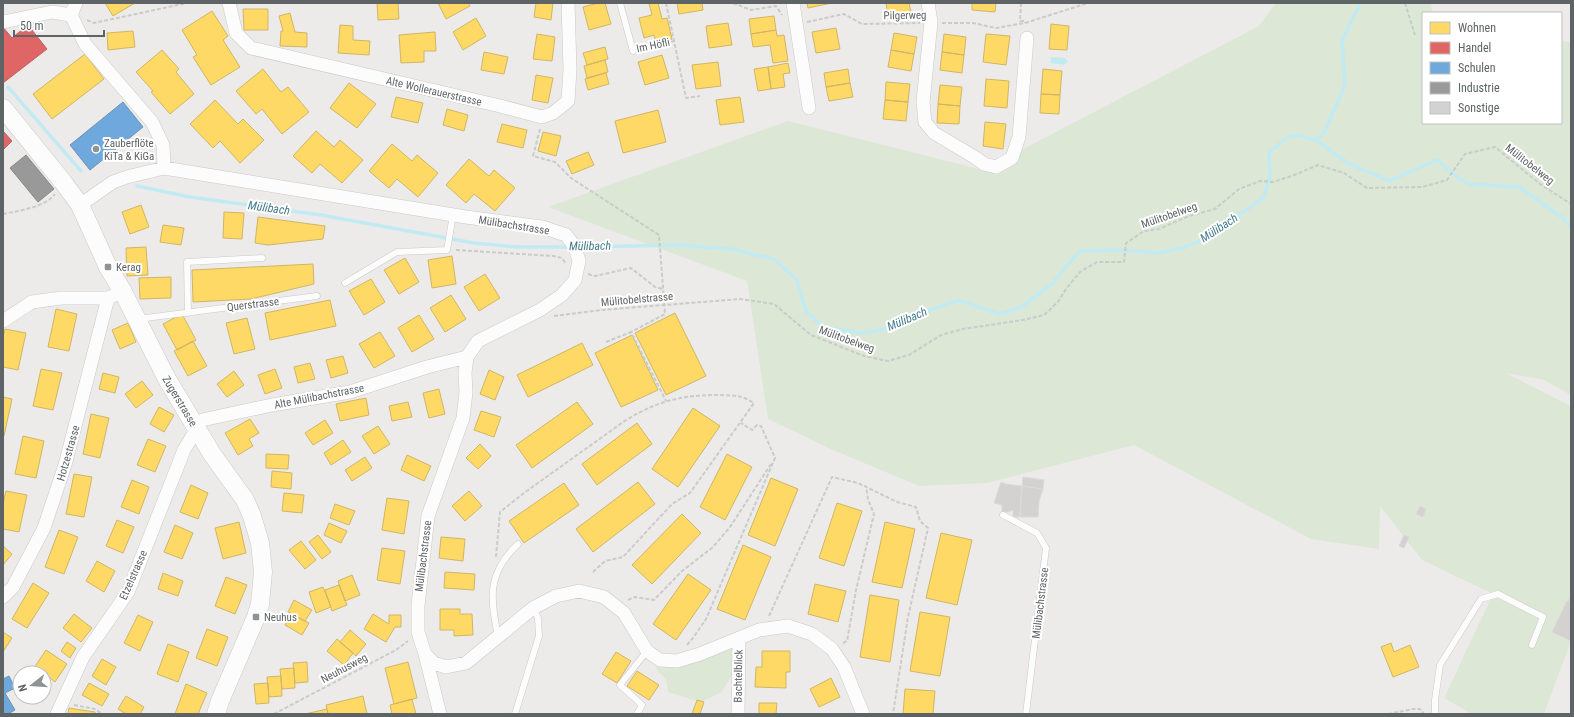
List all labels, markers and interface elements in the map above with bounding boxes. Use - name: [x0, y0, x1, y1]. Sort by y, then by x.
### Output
- street label: Pilgerweg: [883, 9, 927, 22]
- scale bar: [14, 12, 104, 38]
- legend: [1422, 12, 1562, 124]
- text: 50 m: [20, 19, 44, 33]
- text: Wohnen: [1458, 21, 1496, 35]
- street label: Im Höfli: [635, 36, 671, 55]
- text: Handel: [1458, 41, 1491, 55]
- text: Schulen: [1458, 61, 1496, 75]
- street label: Alte Wollerauerstrasse: [385, 74, 483, 109]
- text: Industrie: [1458, 81, 1500, 95]
- text: Sonstige: [1458, 101, 1500, 115]
- place label: Zauberflöte KiTa & KiGa: [104, 137, 154, 163]
- street label: Mülitobelweg: [1503, 141, 1557, 187]
- marker: Zauberflöte KiTa & KiGa: [91, 144, 101, 154]
- water label: Mülibach: [247, 198, 291, 218]
- street label: Mülitobelweg: [1140, 200, 1199, 231]
- water label: Mülibach: [1198, 210, 1241, 245]
- street label: Mülibachstrasse: [478, 213, 550, 238]
- water label: Mülibach: [569, 239, 612, 253]
- place label: Kerag: [116, 261, 141, 274]
- marker: Kerag: [103, 262, 113, 272]
- street label: Mülitobelstrasse: [600, 290, 674, 309]
- street label: Querstrasse: [226, 295, 280, 314]
- water label: Mülibach: [885, 304, 929, 334]
- street label: Mülitobelweg: [817, 323, 876, 356]
- street label: Zugerstrasse: [159, 374, 200, 429]
- street label: Alte Mülibachstrasse: [273, 381, 365, 412]
- street label: Hotzestrasse: [54, 424, 83, 483]
- street label: Mülibachstrasse: [413, 520, 434, 592]
- street label: Etzelstrasse: [117, 548, 150, 602]
- street label: Mülibachstrasse: [1030, 567, 1051, 639]
- place label: Neuhus: [264, 611, 297, 624]
- marker: Neuhus: [251, 612, 261, 622]
- street label: Bachtelblick: [732, 649, 745, 703]
- street label: Neuhusweg: [319, 651, 370, 686]
- north arrow: [12, 665, 52, 705]
- text: N: [16, 682, 30, 693]

